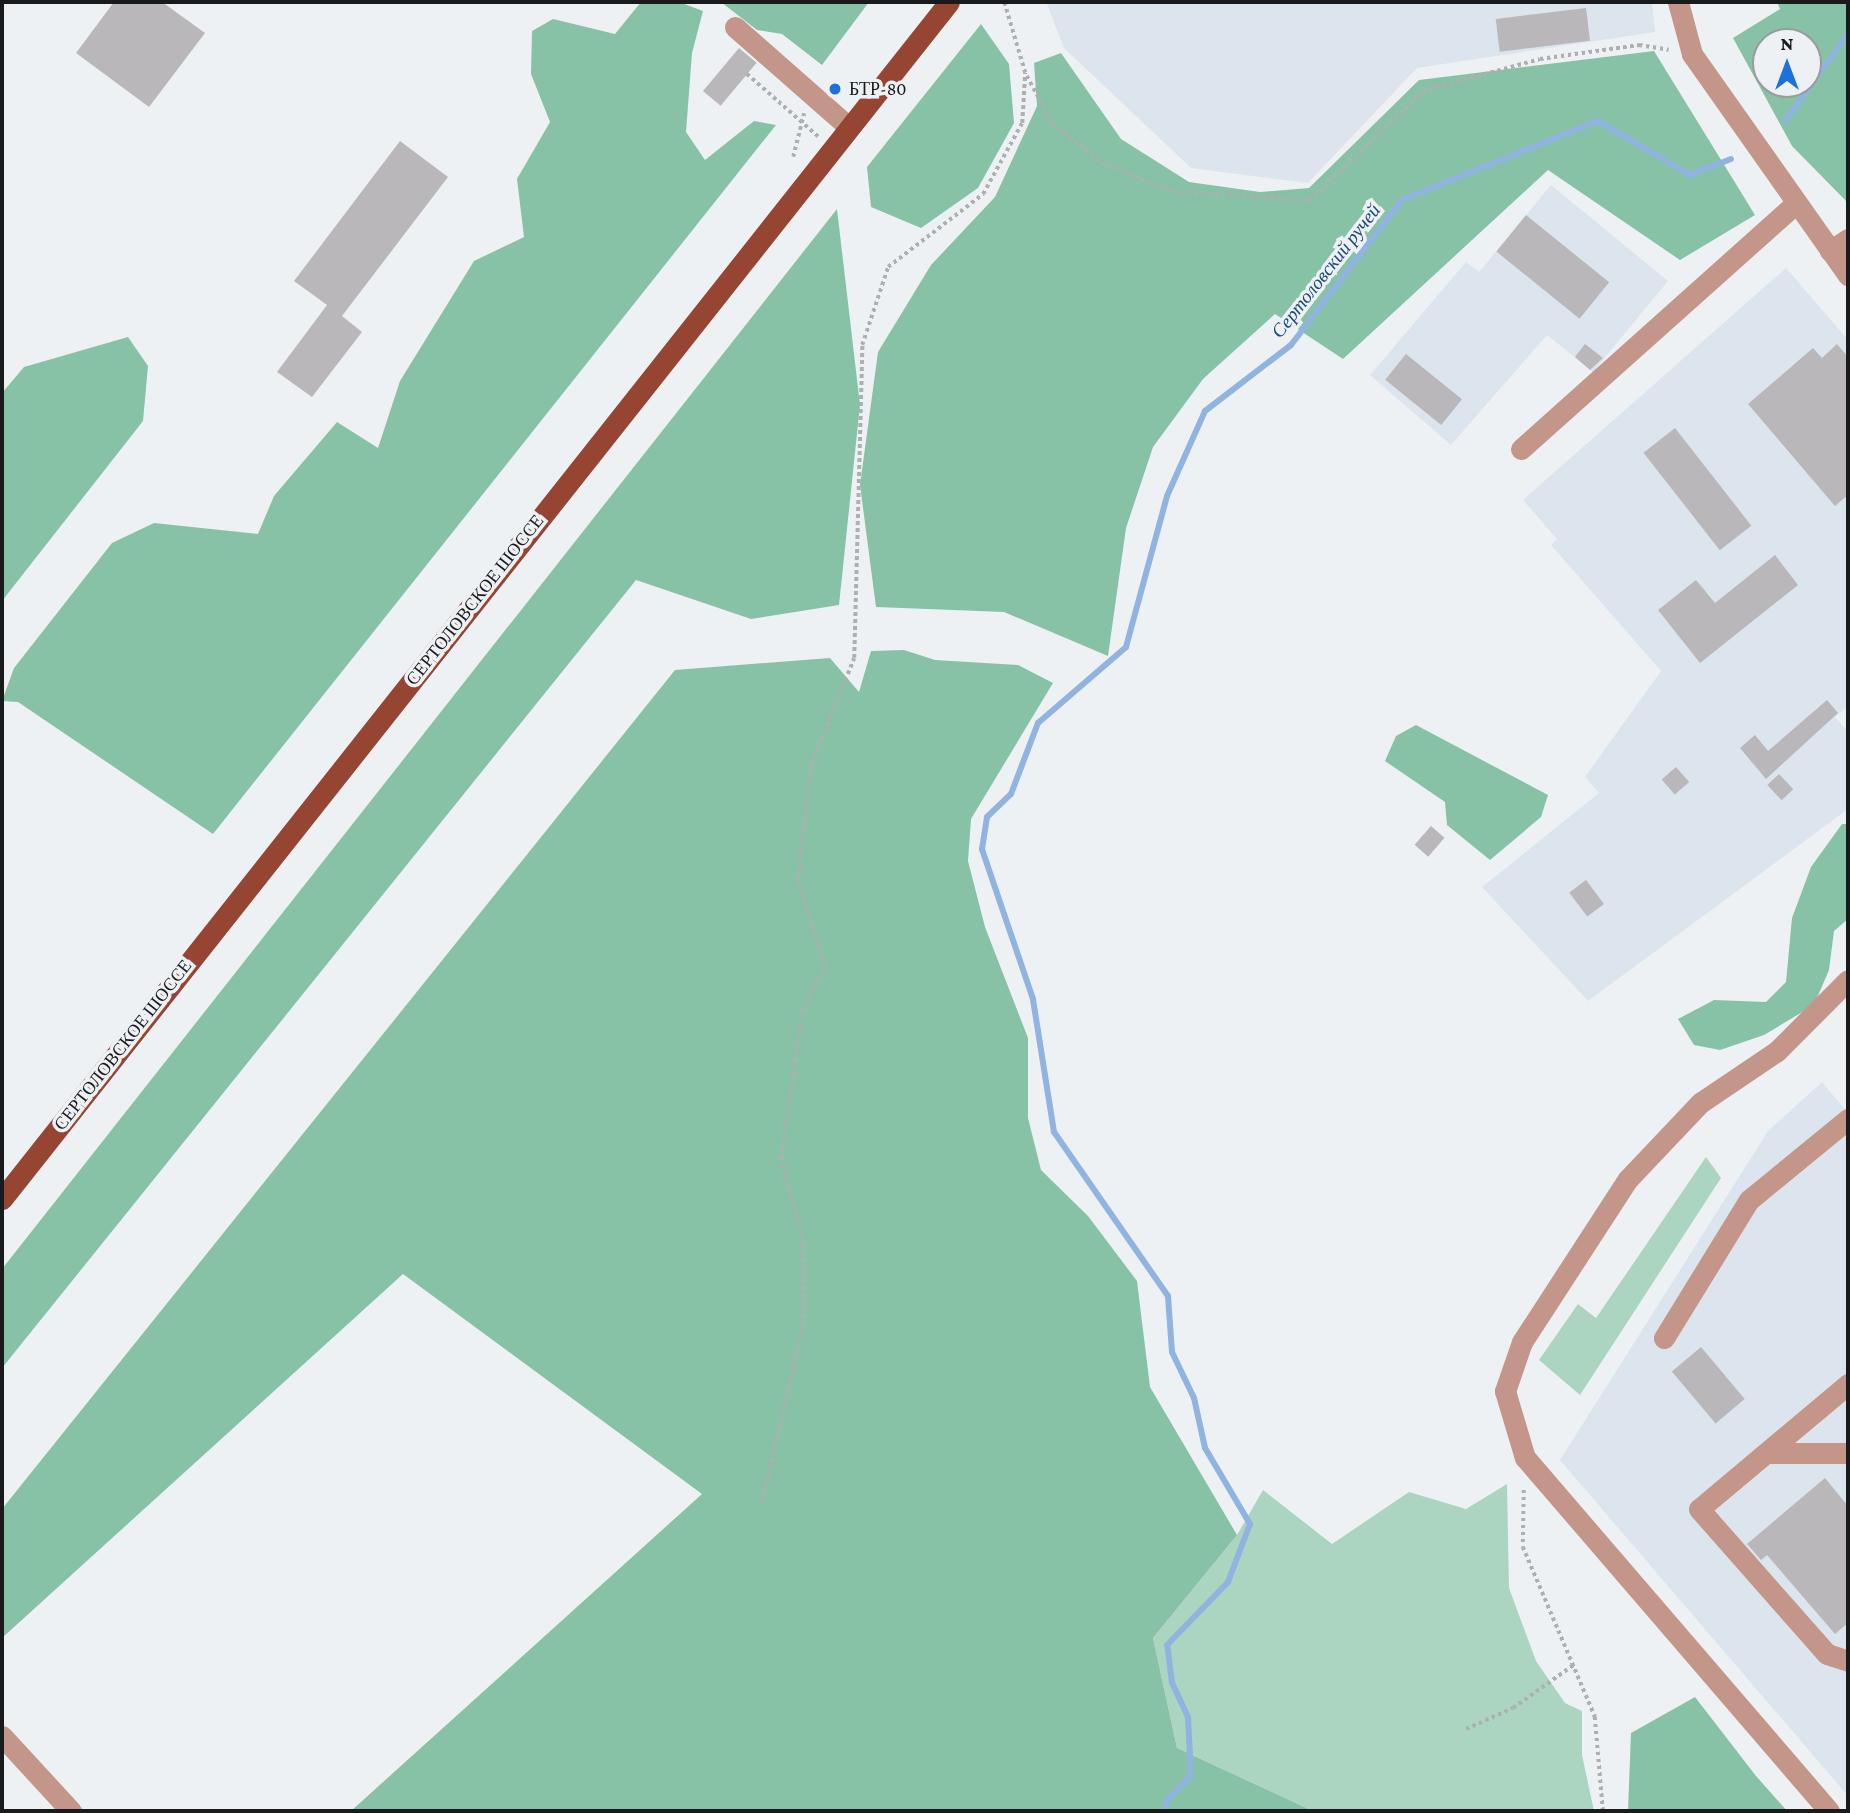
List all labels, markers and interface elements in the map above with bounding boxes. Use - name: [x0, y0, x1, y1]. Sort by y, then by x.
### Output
- north arrow: [1752, 28, 1822, 98]
- text: N: [1781, 33, 1793, 54]
- place label: БТР-80: [849, 78, 907, 100]
- marker: БТР-80: [827, 81, 843, 97]
- water label: Сертоловский ручей: [1267, 199, 1385, 343]
- street label: СЕРТОЛОВСКОЕ ШОССЕ: [402, 510, 548, 690]
- street label: СЕРТОЛОВСКОЕ ШОССЕ: [50, 955, 196, 1135]

